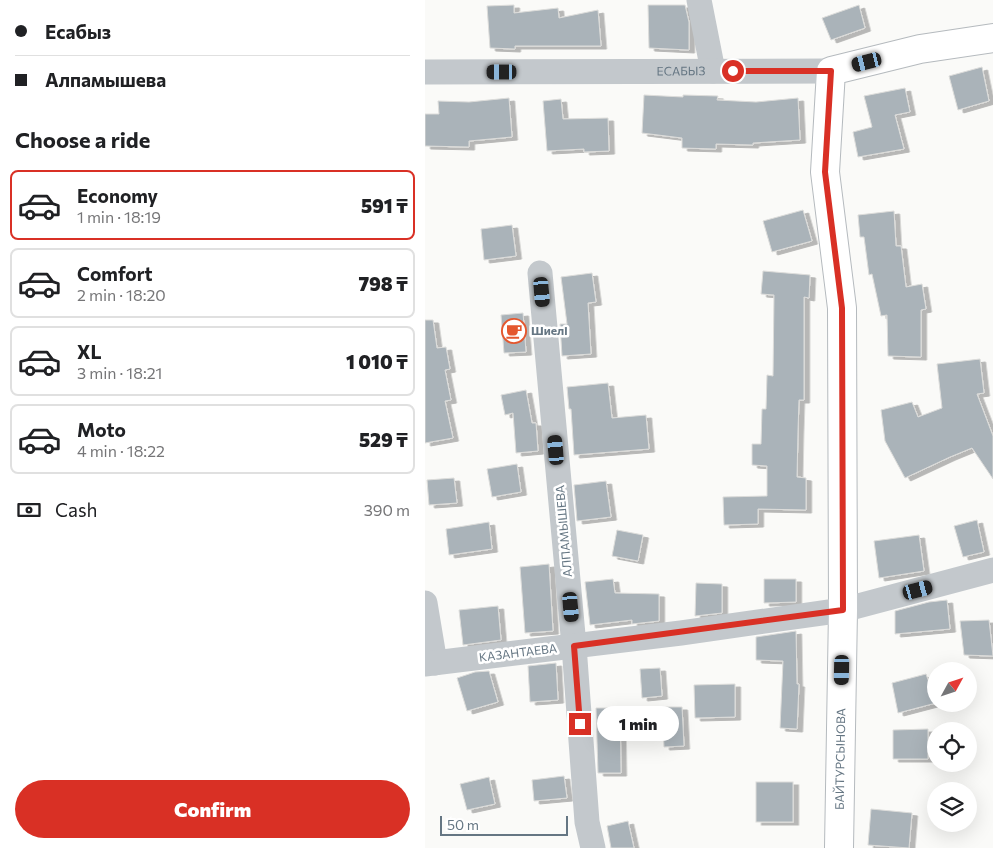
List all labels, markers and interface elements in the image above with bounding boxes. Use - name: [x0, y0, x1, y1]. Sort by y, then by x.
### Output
- text: Есабыз: [45, 20, 111, 43]
- car: [850, 51, 883, 73]
- route start: [722, 60, 744, 82]
- street label: ЕСАБЫЗ: [657, 63, 706, 77]
- car: [487, 65, 517, 80]
- text: Алпамышева: [45, 68, 166, 91]
- text: Choose a ride: [15, 126, 150, 153]
- icon: car: [17, 183, 62, 228]
- text: Economy: [77, 184, 158, 207]
- text: 591 ₸: [361, 194, 408, 217]
- text: 1 min · 18:19: [77, 207, 161, 226]
- icon: car: [17, 261, 62, 306]
- text: Comfort: [77, 262, 153, 285]
- text: 798 ₸: [359, 272, 408, 295]
- car: [533, 276, 550, 308]
- text: 2 min · 18:20: [77, 285, 166, 304]
- cafe icon: Шиелі: [501, 318, 527, 344]
- place label: Шиелі: [531, 323, 568, 337]
- icon: car: [17, 339, 62, 384]
- text: XL: [77, 340, 102, 363]
- text: 1 010 ₸: [346, 350, 408, 373]
- text: 3 min · 18:21: [77, 363, 162, 382]
- icon: car: [17, 417, 62, 462]
- text: Moto: [77, 418, 126, 441]
- text: 529 ₸: [359, 428, 408, 451]
- car: [547, 434, 564, 466]
- text: 4 min · 18:22: [77, 441, 165, 460]
- street label: АЛПАМЫШЕВА: [552, 484, 574, 578]
- icon: cash: [15, 496, 43, 524]
- text: Cash: [55, 498, 97, 521]
- text: 390 m: [364, 500, 410, 519]
- car: [901, 579, 934, 601]
- car: [562, 591, 579, 623]
- street label: КАЗАНТАЕВА: [478, 640, 558, 664]
- car: [834, 655, 849, 685]
- north arrow: [927, 662, 977, 712]
- map controls: [927, 662, 977, 832]
- callout: 1 min: [597, 706, 680, 742]
- street label: БАЙТУРСЫНОВА: [832, 708, 847, 810]
- route end: [569, 713, 591, 735]
- text: 1 min: [619, 714, 657, 733]
- button: locate: [927, 722, 977, 772]
- button: Confirm: [15, 780, 410, 838]
- button: layers: [927, 782, 977, 832]
- scale bar: [440, 813, 567, 836]
- text: 50 m: [447, 816, 479, 833]

